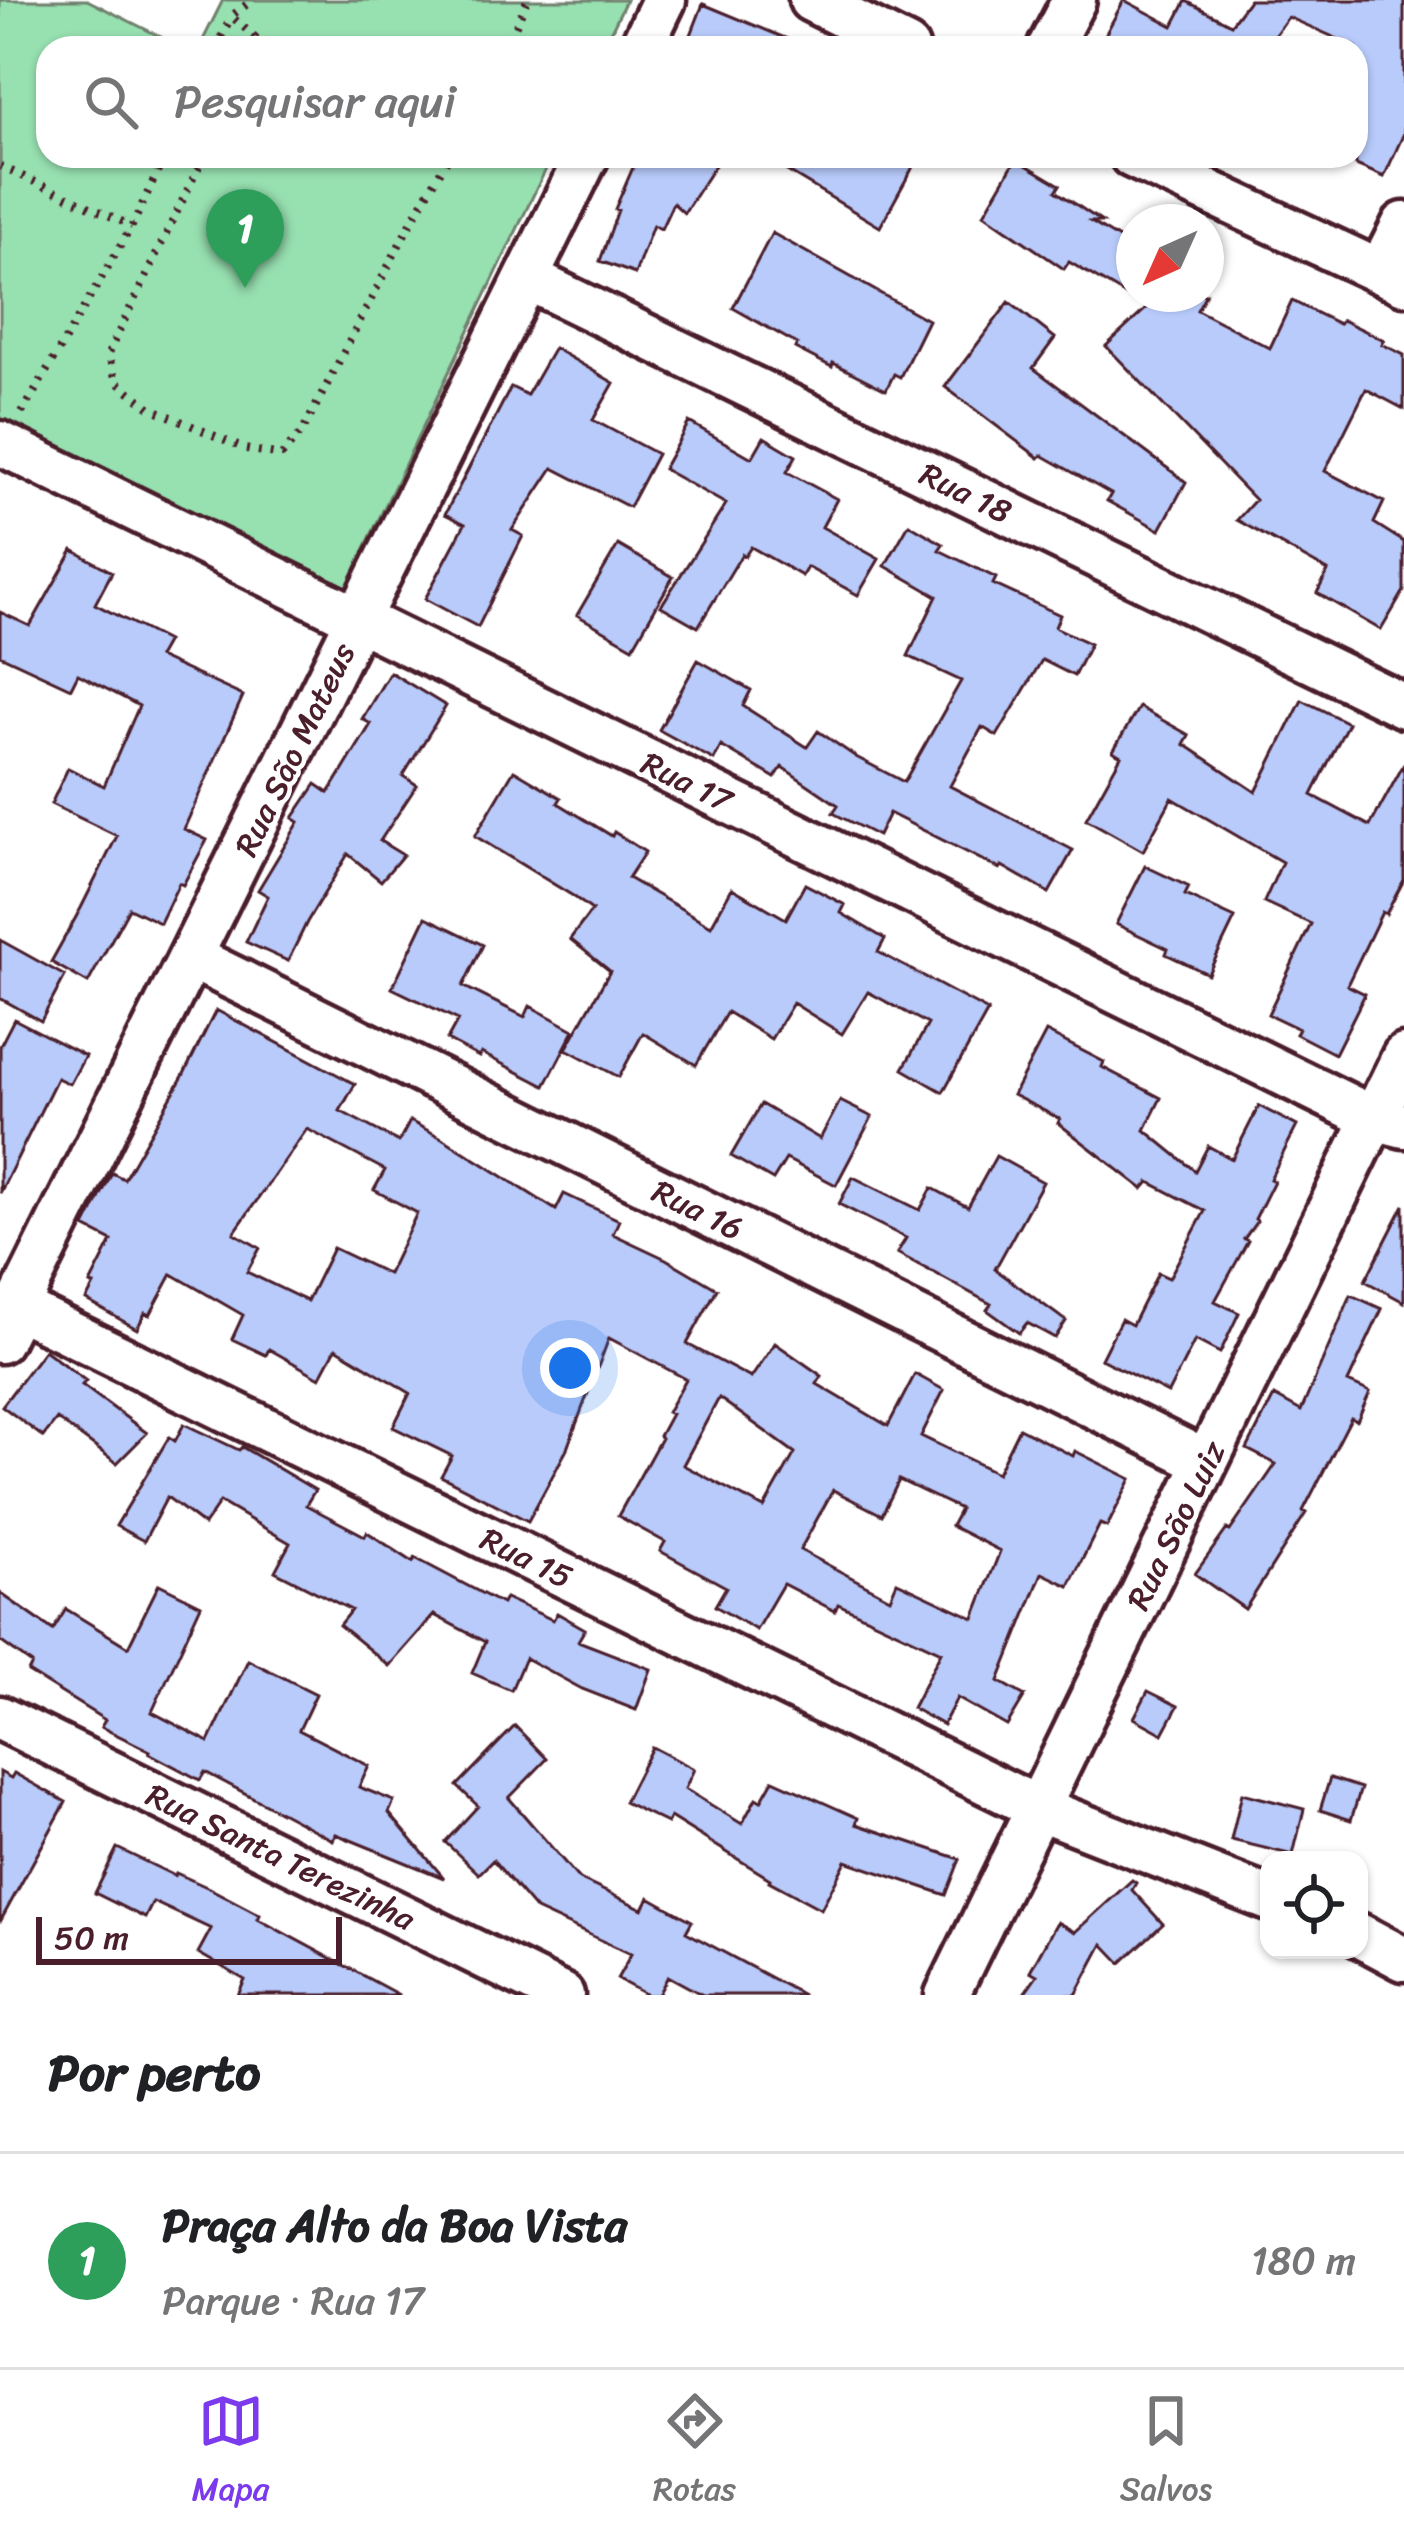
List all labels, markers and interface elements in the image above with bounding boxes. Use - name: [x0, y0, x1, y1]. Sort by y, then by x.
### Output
- search box: [36, 36, 1368, 168]
- text: Pesquisar aqui: [174, 62, 456, 142]
- icon: search: [78, 69, 144, 135]
- pin: 1: [206, 189, 284, 288]
- north arrow: [1116, 204, 1224, 312]
- street label: Rua 18: [909, 446, 1022, 540]
- street label: Rua São Mateus: [218, 631, 372, 867]
- street label: Rua 17: [631, 735, 744, 830]
- street label: Rua 16: [642, 1163, 753, 1257]
- your location: [540, 1338, 600, 1398]
- street label: Rua São Luiz: [1110, 1429, 1243, 1620]
- street label: Rua 15: [470, 1511, 583, 1605]
- street label: Rua Santa Terezinha: [136, 1766, 426, 1948]
- map controls: [1260, 1851, 1368, 1959]
- button: locate: [1260, 1851, 1368, 1959]
- text: 50 m: [54, 1909, 129, 1967]
- scale bar: [36, 1911, 342, 1964]
- text: Por perto: [48, 2028, 261, 2118]
- text: Praça Alto da Boa Vista: [162, 2186, 627, 2266]
- text: 1: [79, 2226, 95, 2295]
- text: 180 m: [1251, 2226, 1356, 2295]
- text: Parque · Rua 17: [162, 2266, 424, 2335]
- tab: Mapa: [192, 2388, 269, 2518]
- tab: Rotas: [653, 2388, 736, 2518]
- tab: Salvos: [1120, 2388, 1212, 2518]

